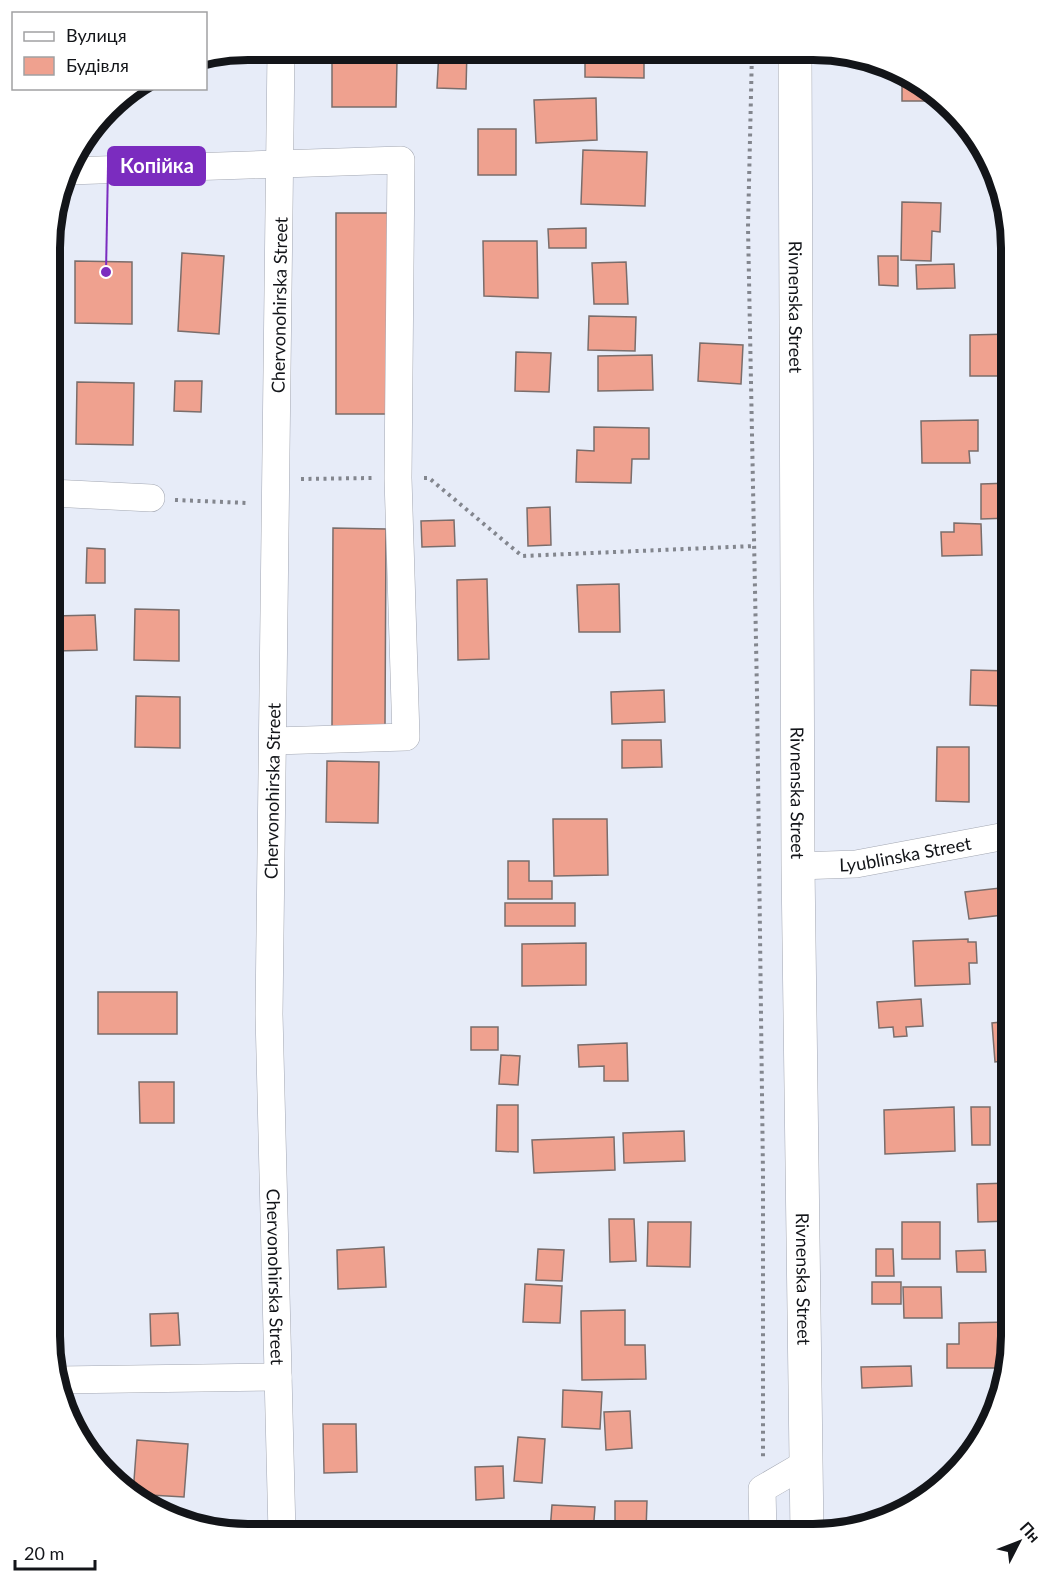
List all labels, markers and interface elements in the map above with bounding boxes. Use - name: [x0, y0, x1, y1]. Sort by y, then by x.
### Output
- legend: [12, 12, 207, 90]
- text: Вулиця: [66, 24, 127, 46]
- text: Будівля: [66, 54, 129, 76]
- callout: Копійка: [108, 147, 205, 185]
- text: Копійка: [120, 153, 194, 177]
- street label: Chervonohirska Street: [266, 216, 292, 393]
- street label: Rivnenska Street: [785, 241, 807, 374]
- street label: Chervonohirska Street: [259, 702, 285, 879]
- street label: Rivnenska Street: [786, 727, 809, 860]
- street label: Lyublinska Street: [839, 832, 973, 876]
- street label: Chervonohirska Street: [262, 1188, 289, 1366]
- street label: Rivnenska Street: [792, 1213, 815, 1346]
- north arrow: [989, 1512, 1049, 1572]
- text: Пн: [1016, 1517, 1045, 1546]
- scale bar: [15, 1533, 94, 1571]
- text: 20 m: [24, 1542, 64, 1564]

